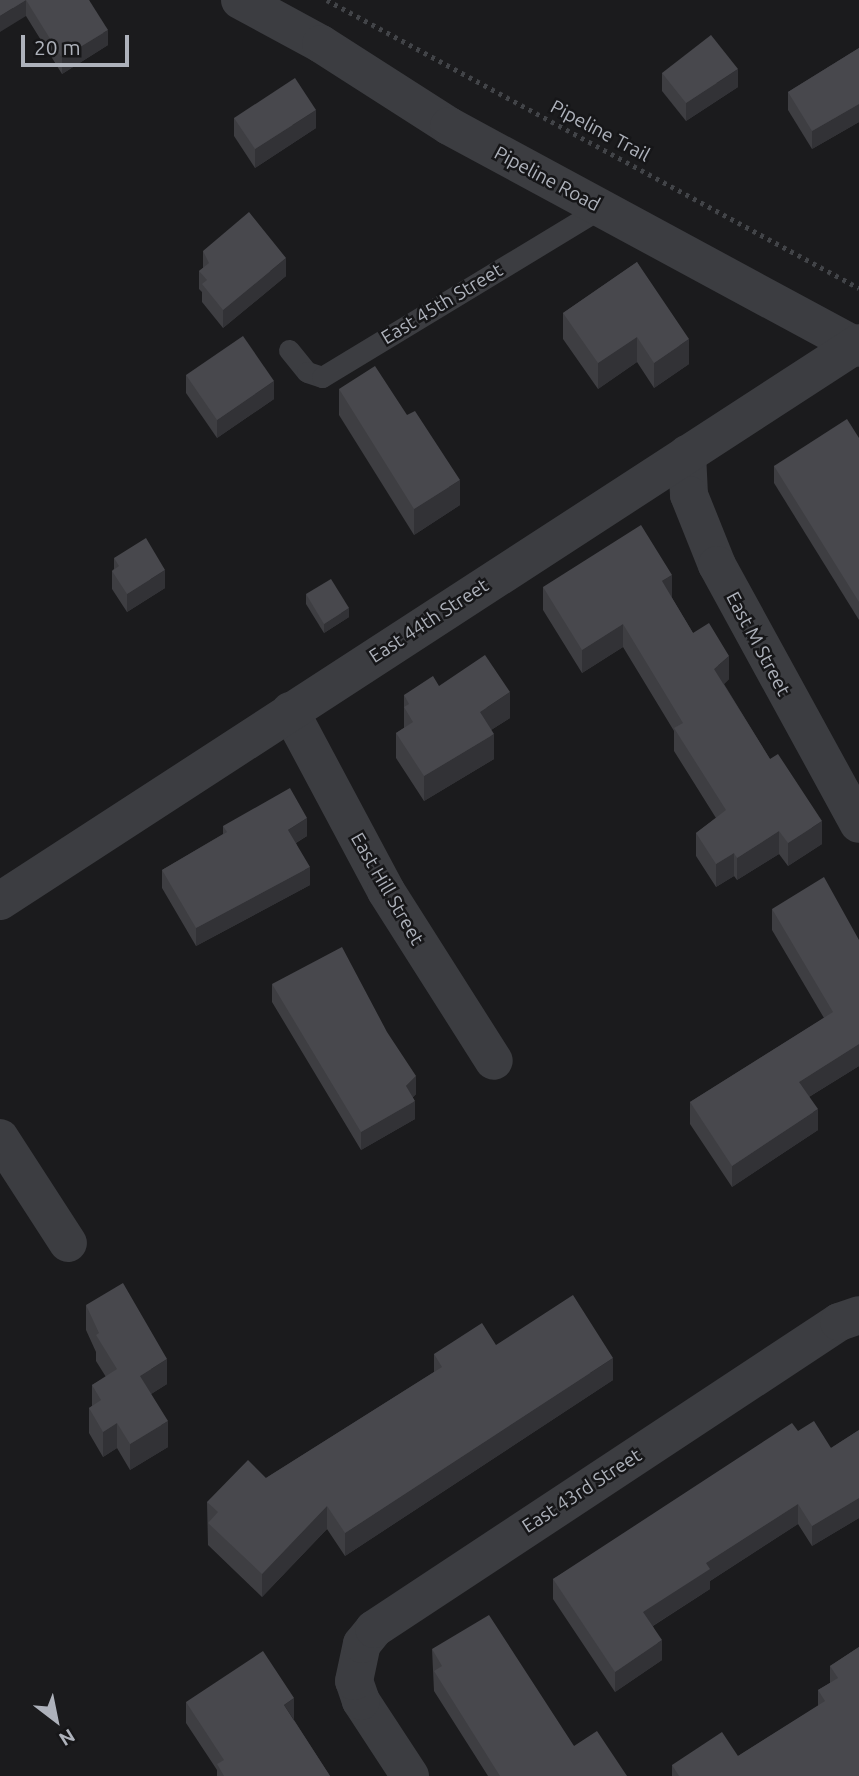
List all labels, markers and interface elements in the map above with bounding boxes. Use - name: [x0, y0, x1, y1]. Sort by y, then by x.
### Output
- scale bar: [24, 21, 133, 65]
- text: 20 m: [34, 35, 81, 59]
- street label: Pipeline Trail: [546, 95, 654, 167]
- street label: Pipeline Road: [490, 142, 604, 216]
- street label: East 45th Street: [377, 259, 507, 349]
- street label: East 44th Street: [365, 574, 493, 668]
- street label: East M Street: [721, 588, 795, 700]
- street label: East Hill Street: [346, 829, 428, 949]
- street label: East 43rd Street: [518, 1444, 646, 1538]
- north arrow: [21, 1685, 91, 1755]
- text: N: [55, 1725, 79, 1751]

